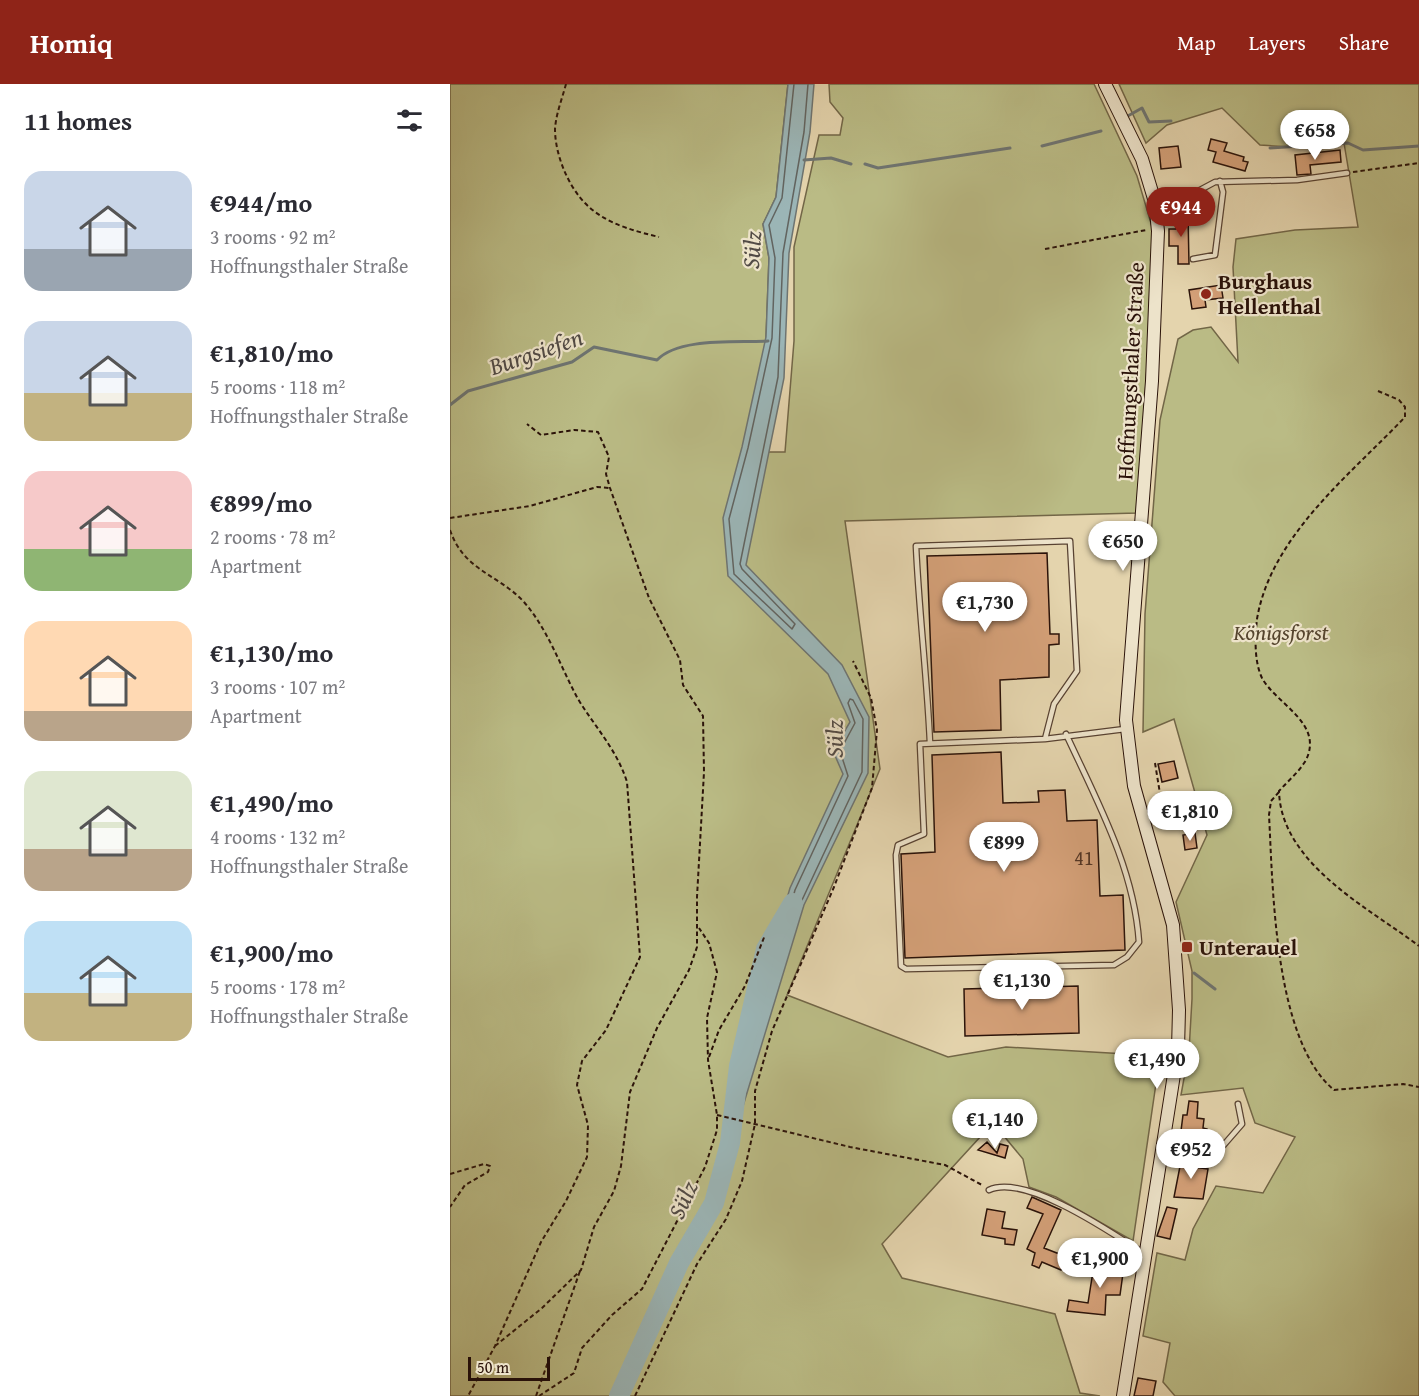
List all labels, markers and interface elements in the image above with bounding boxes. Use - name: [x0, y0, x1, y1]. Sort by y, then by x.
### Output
- text: Homiq: [30, 22, 113, 63]
- text: Map: [1177, 27, 1216, 58]
- text: Layers: [1249, 27, 1306, 58]
- text: Share: [1339, 27, 1389, 58]
- text: 11 homes: [24, 101, 132, 140]
- icon: filters: [393, 104, 426, 137]
- pin: €658: [1279, 110, 1351, 161]
- text: €658: [1294, 115, 1336, 144]
- text: €944/mo: [210, 183, 312, 222]
- pin: €944: [1145, 187, 1217, 238]
- text: €944: [1160, 192, 1202, 221]
- icon: home: [72, 195, 144, 267]
- text: 3 rooms · 92 m²: [210, 222, 336, 251]
- water label: Sülz: [733, 229, 770, 270]
- text: Hoffnungsthaler Straße: [210, 251, 408, 280]
- street label: Hoffnungsthaler Straße: [1108, 261, 1152, 481]
- place label: Burghaus Hellenthal: [1218, 265, 1321, 322]
- marker: Burghaus Hellenthal: [1199, 287, 1213, 301]
- water label: Burgsiefen: [483, 319, 587, 384]
- text: €1,810/mo: [210, 333, 333, 372]
- icon: home: [72, 345, 144, 417]
- text: 5 rooms · 118 m²: [210, 372, 345, 401]
- text: Hoffnungsthaler Straße: [210, 401, 408, 430]
- text: €899/mo: [210, 483, 312, 522]
- icon: home: [72, 495, 144, 567]
- pin: €650: [1087, 521, 1159, 572]
- text: 2 rooms · 78 m²: [210, 522, 336, 551]
- text: €650: [1102, 526, 1144, 555]
- text: Apartment: [210, 551, 302, 580]
- pin: €1,730: [936, 582, 1034, 633]
- text: €1,730: [956, 587, 1014, 616]
- park label: Königsforst: [1232, 616, 1330, 648]
- text: €1,130/mo: [210, 633, 333, 672]
- icon: home: [72, 645, 144, 717]
- text: 3 rooms · 107 m²: [210, 672, 345, 701]
- text: Apartment: [210, 701, 302, 730]
- water label: Sülz: [817, 719, 852, 758]
- text: €1,490/mo: [210, 783, 333, 822]
- pin: €1,810: [1141, 791, 1239, 842]
- icon: home: [72, 795, 144, 867]
- text: €1,810: [1161, 796, 1219, 825]
- text: 4 rooms · 132 m²: [210, 822, 345, 851]
- pin: €899: [968, 822, 1040, 873]
- text: €899: [983, 827, 1025, 856]
- house number: 41: [1074, 843, 1094, 872]
- text: Hoffnungsthaler Straße: [210, 851, 408, 880]
- place label: Unterauel: [1199, 931, 1298, 963]
- text: €1,900/mo: [210, 933, 333, 972]
- marker: Unterauel: [1180, 940, 1194, 954]
- icon: home: [72, 945, 144, 1017]
- pin: €1,130: [973, 960, 1071, 1011]
- text: €1,130: [993, 965, 1051, 994]
- text: 5 rooms · 178 m²: [210, 972, 345, 1001]
- text: Hoffnungsthaler Straße: [210, 1001, 408, 1030]
- pin: €1,490: [1108, 1039, 1206, 1090]
- text: €1,490: [1128, 1044, 1186, 1073]
- pin: €1,140: [946, 1099, 1044, 1150]
- text: €1,140: [966, 1104, 1024, 1133]
- pin: €952: [1155, 1129, 1227, 1180]
- text: €952: [1170, 1134, 1212, 1163]
- water label: Sülz: [659, 1174, 707, 1224]
- pin: €1,900: [1051, 1238, 1149, 1289]
- text: €1,900: [1071, 1243, 1129, 1272]
- scale bar: [468, 1354, 550, 1382]
- text: 50 m: [477, 1355, 509, 1379]

